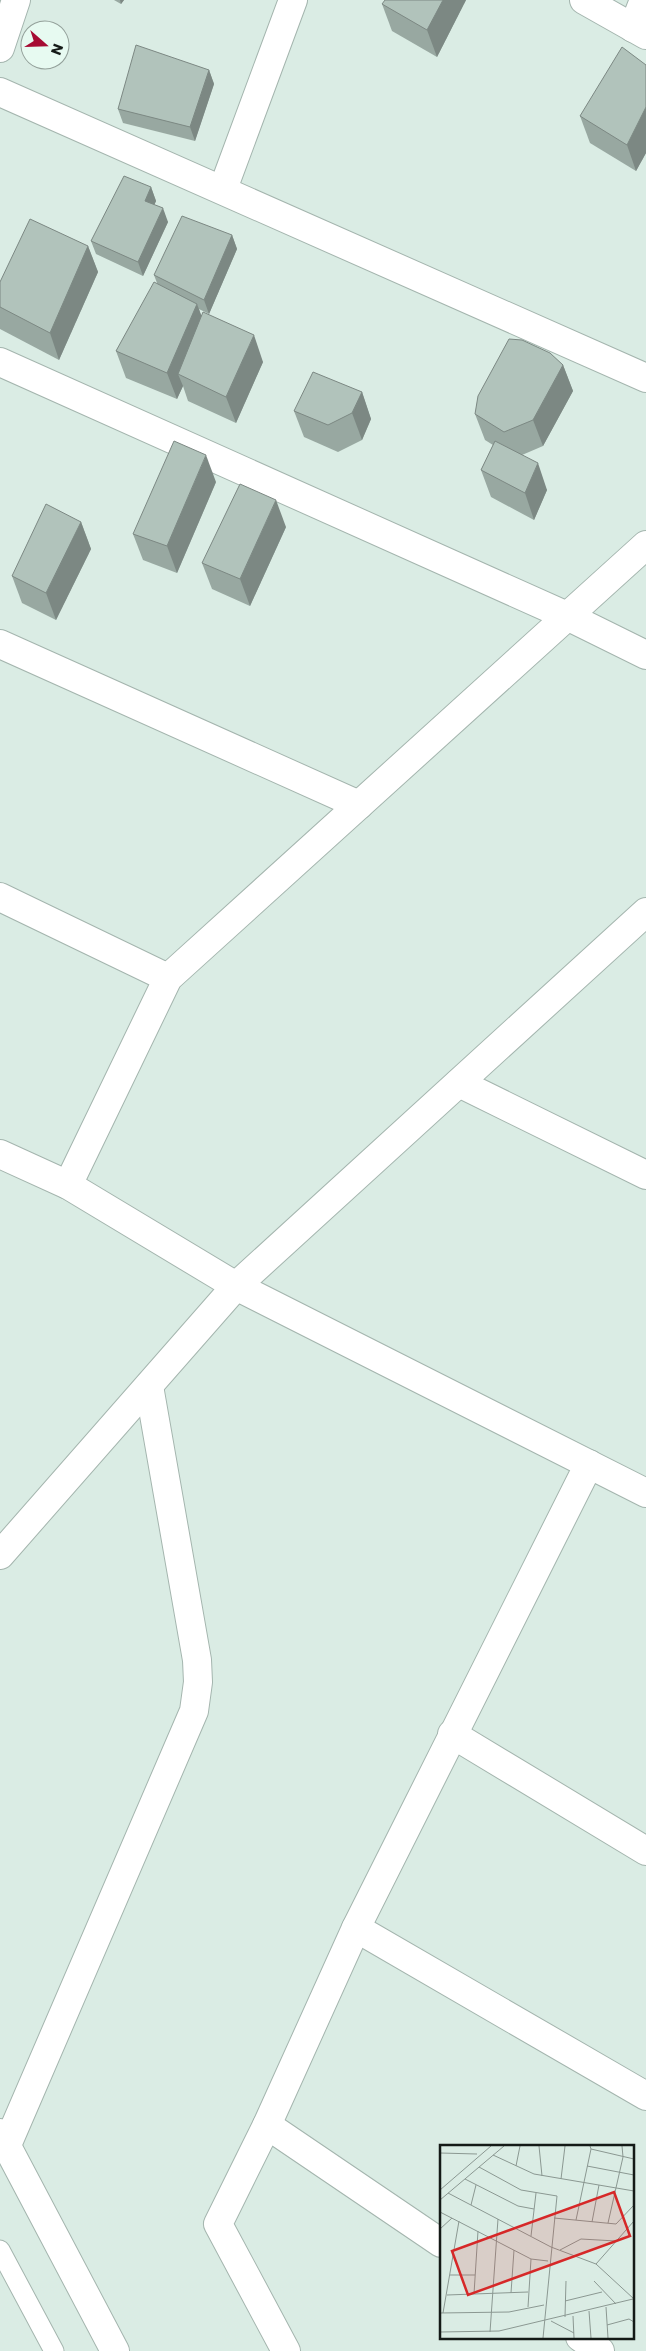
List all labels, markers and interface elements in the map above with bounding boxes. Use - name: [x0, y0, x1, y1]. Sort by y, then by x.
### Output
- north arrow: [20, 20, 70, 70]
- text: N: [46, 41, 68, 58]
- inset map: [440, 2145, 634, 2338]

